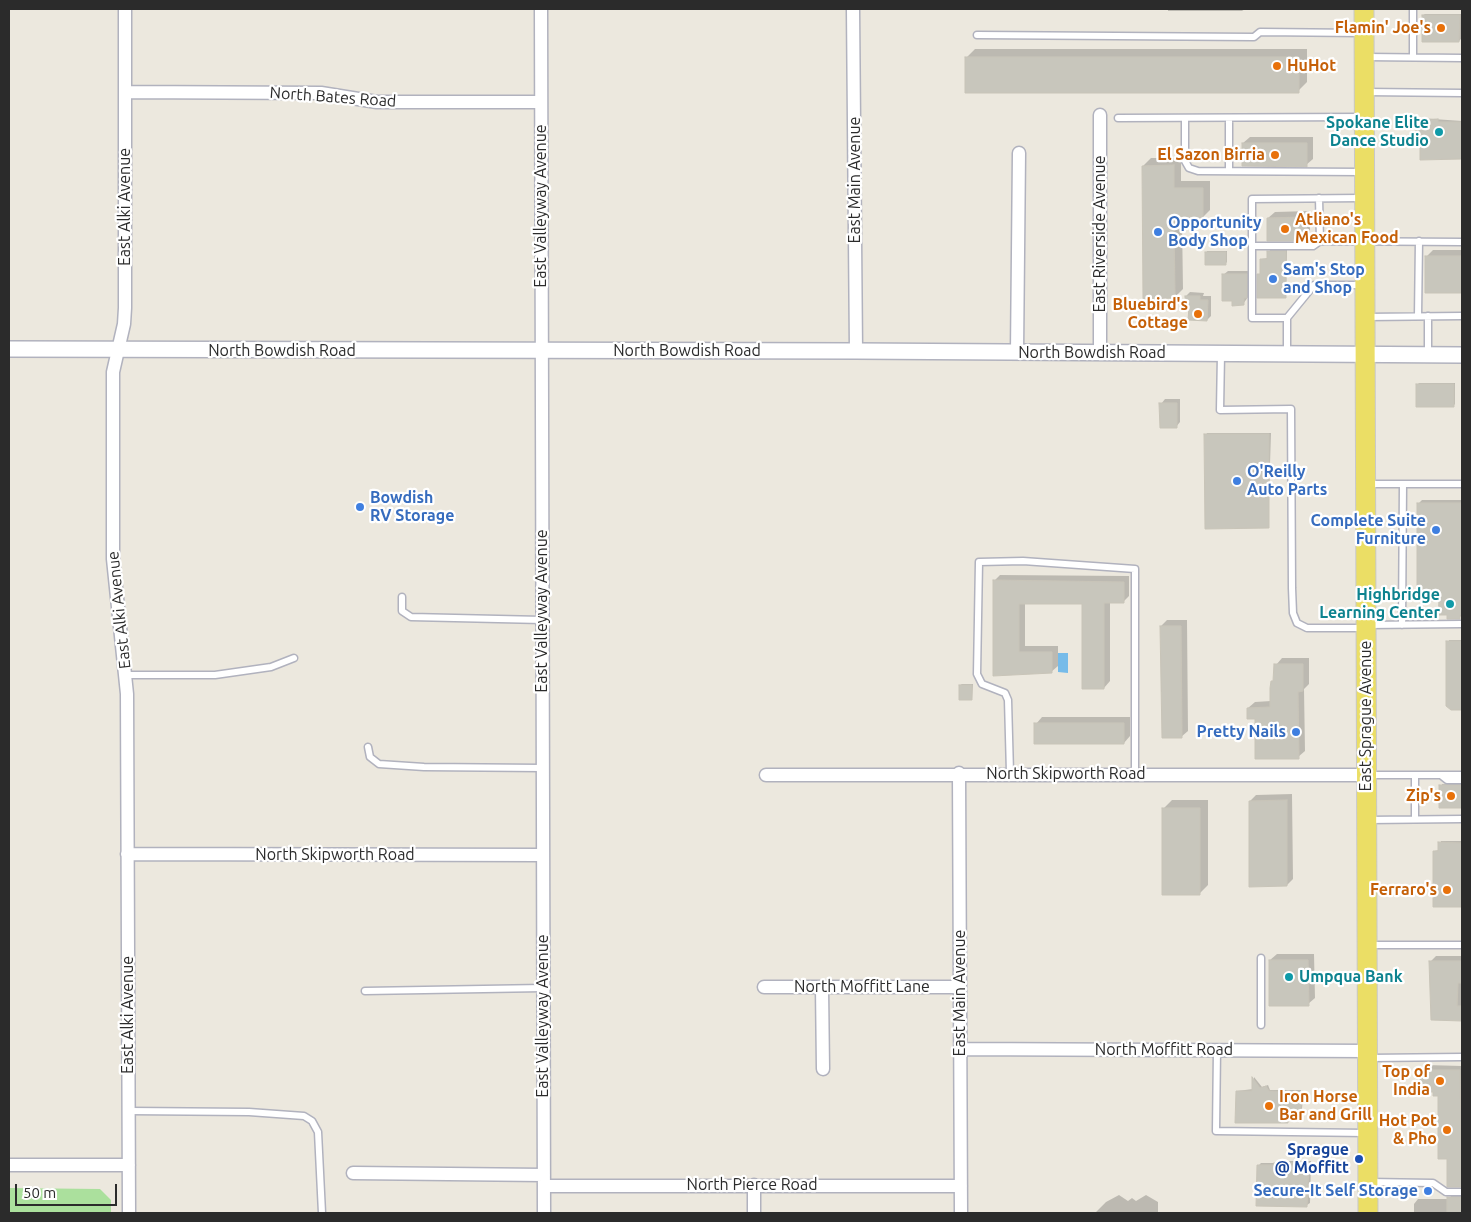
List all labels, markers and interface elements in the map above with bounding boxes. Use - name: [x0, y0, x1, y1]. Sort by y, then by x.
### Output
- place label: Flamin' Joe's: [1335, 18, 1431, 38]
- marker: Flamin' Joe's: [1435, 22, 1447, 34]
- place label: HuHot: [1287, 56, 1336, 76]
- marker: HuHot: [1271, 60, 1283, 72]
- street label: North Bates Road: [269, 83, 397, 111]
- place label: Spokane Elite Dance Studio: [1326, 113, 1429, 151]
- street label: East Main Avenue: [845, 117, 865, 243]
- street label: East Valleyway Avenue: [531, 124, 551, 288]
- marker: Spokane Elite Dance Studio: [1433, 126, 1445, 138]
- place label: El Sazon Birria: [1157, 145, 1265, 165]
- street label: East Alki Avenue: [115, 148, 135, 266]
- marker: El Sazon Birria: [1269, 149, 1281, 161]
- street label: East Riverside Avenue: [1090, 155, 1110, 313]
- place label: Atliano's Mexican Food: [1295, 210, 1399, 248]
- place label: Opportunity Body Shop: [1168, 213, 1262, 251]
- marker: Atliano's Mexican Food: [1279, 223, 1291, 235]
- marker: Opportunity Body Shop: [1152, 226, 1164, 238]
- place label: Sam's Stop and Shop: [1283, 260, 1365, 298]
- marker: Sam's Stop and Shop: [1267, 273, 1279, 285]
- place label: Bluebird's Cottage: [1112, 295, 1188, 333]
- marker: Bluebird's Cottage: [1192, 308, 1204, 320]
- street label: North Bowdish Road: [208, 341, 356, 361]
- street label: North Bowdish Road: [613, 341, 761, 361]
- street label: North Bowdish Road: [1018, 343, 1166, 363]
- place label: O'Reilly Auto Parts: [1247, 462, 1327, 500]
- marker: O'Reilly Auto Parts: [1231, 475, 1243, 487]
- place label: Bowdish RV Storage: [370, 488, 454, 526]
- marker: Bowdish RV Storage: [354, 501, 366, 513]
- place label: Complete Suite Furniture: [1310, 511, 1426, 549]
- marker: Complete Suite Furniture: [1430, 524, 1442, 536]
- street label: East Valleyway Avenue: [532, 529, 552, 693]
- street label: East Alki Avenue: [103, 550, 135, 670]
- place label: Highbridge Learning Center: [1319, 585, 1440, 623]
- marker: Highbridge Learning Center: [1444, 598, 1456, 610]
- street label: East Sprague Avenue: [1356, 641, 1376, 791]
- place label: Pretty Nails: [1197, 722, 1286, 742]
- marker: Pretty Nails: [1290, 726, 1302, 738]
- street label: North Skipworth Road: [986, 764, 1146, 784]
- place label: Zip's: [1406, 786, 1441, 806]
- marker: Zip's: [1445, 790, 1457, 802]
- street label: North Skipworth Road: [255, 845, 415, 865]
- place label: Ferraro's: [1370, 880, 1437, 900]
- marker: Ferraro's: [1441, 884, 1453, 896]
- street label: East Main Avenue: [950, 930, 970, 1056]
- street label: East Valleyway Avenue: [533, 934, 553, 1098]
- street label: East Alki Avenue: [118, 956, 138, 1074]
- place label: Umpqua Bank: [1299, 967, 1403, 987]
- marker: Umpqua Bank: [1283, 971, 1295, 983]
- street label: North Moffitt Lane: [794, 977, 930, 997]
- street label: North Moffitt Road: [1095, 1040, 1233, 1060]
- place label: Top of India: [1382, 1062, 1430, 1100]
- marker: Top of India: [1434, 1075, 1446, 1087]
- place label: Iron Horse Bar and Grill: [1279, 1087, 1372, 1125]
- marker: Iron Horse Bar and Grill: [1263, 1100, 1275, 1112]
- place label: Hot Pot & Pho: [1379, 1111, 1437, 1149]
- marker: Hot Pot & Pho: [1441, 1124, 1453, 1136]
- place label: Sprague @ Moffitt: [1275, 1140, 1349, 1178]
- marker: Sprague @ Moffitt: [1353, 1153, 1365, 1165]
- scale bar: [18, 1174, 120, 1206]
- street label: North Pierce Road: [686, 1175, 818, 1195]
- place label: Secure-It Self Storage: [1253, 1181, 1418, 1201]
- text: 50 m: [23, 1184, 56, 1201]
- marker: Secure-It Self Storage: [1422, 1185, 1434, 1197]

